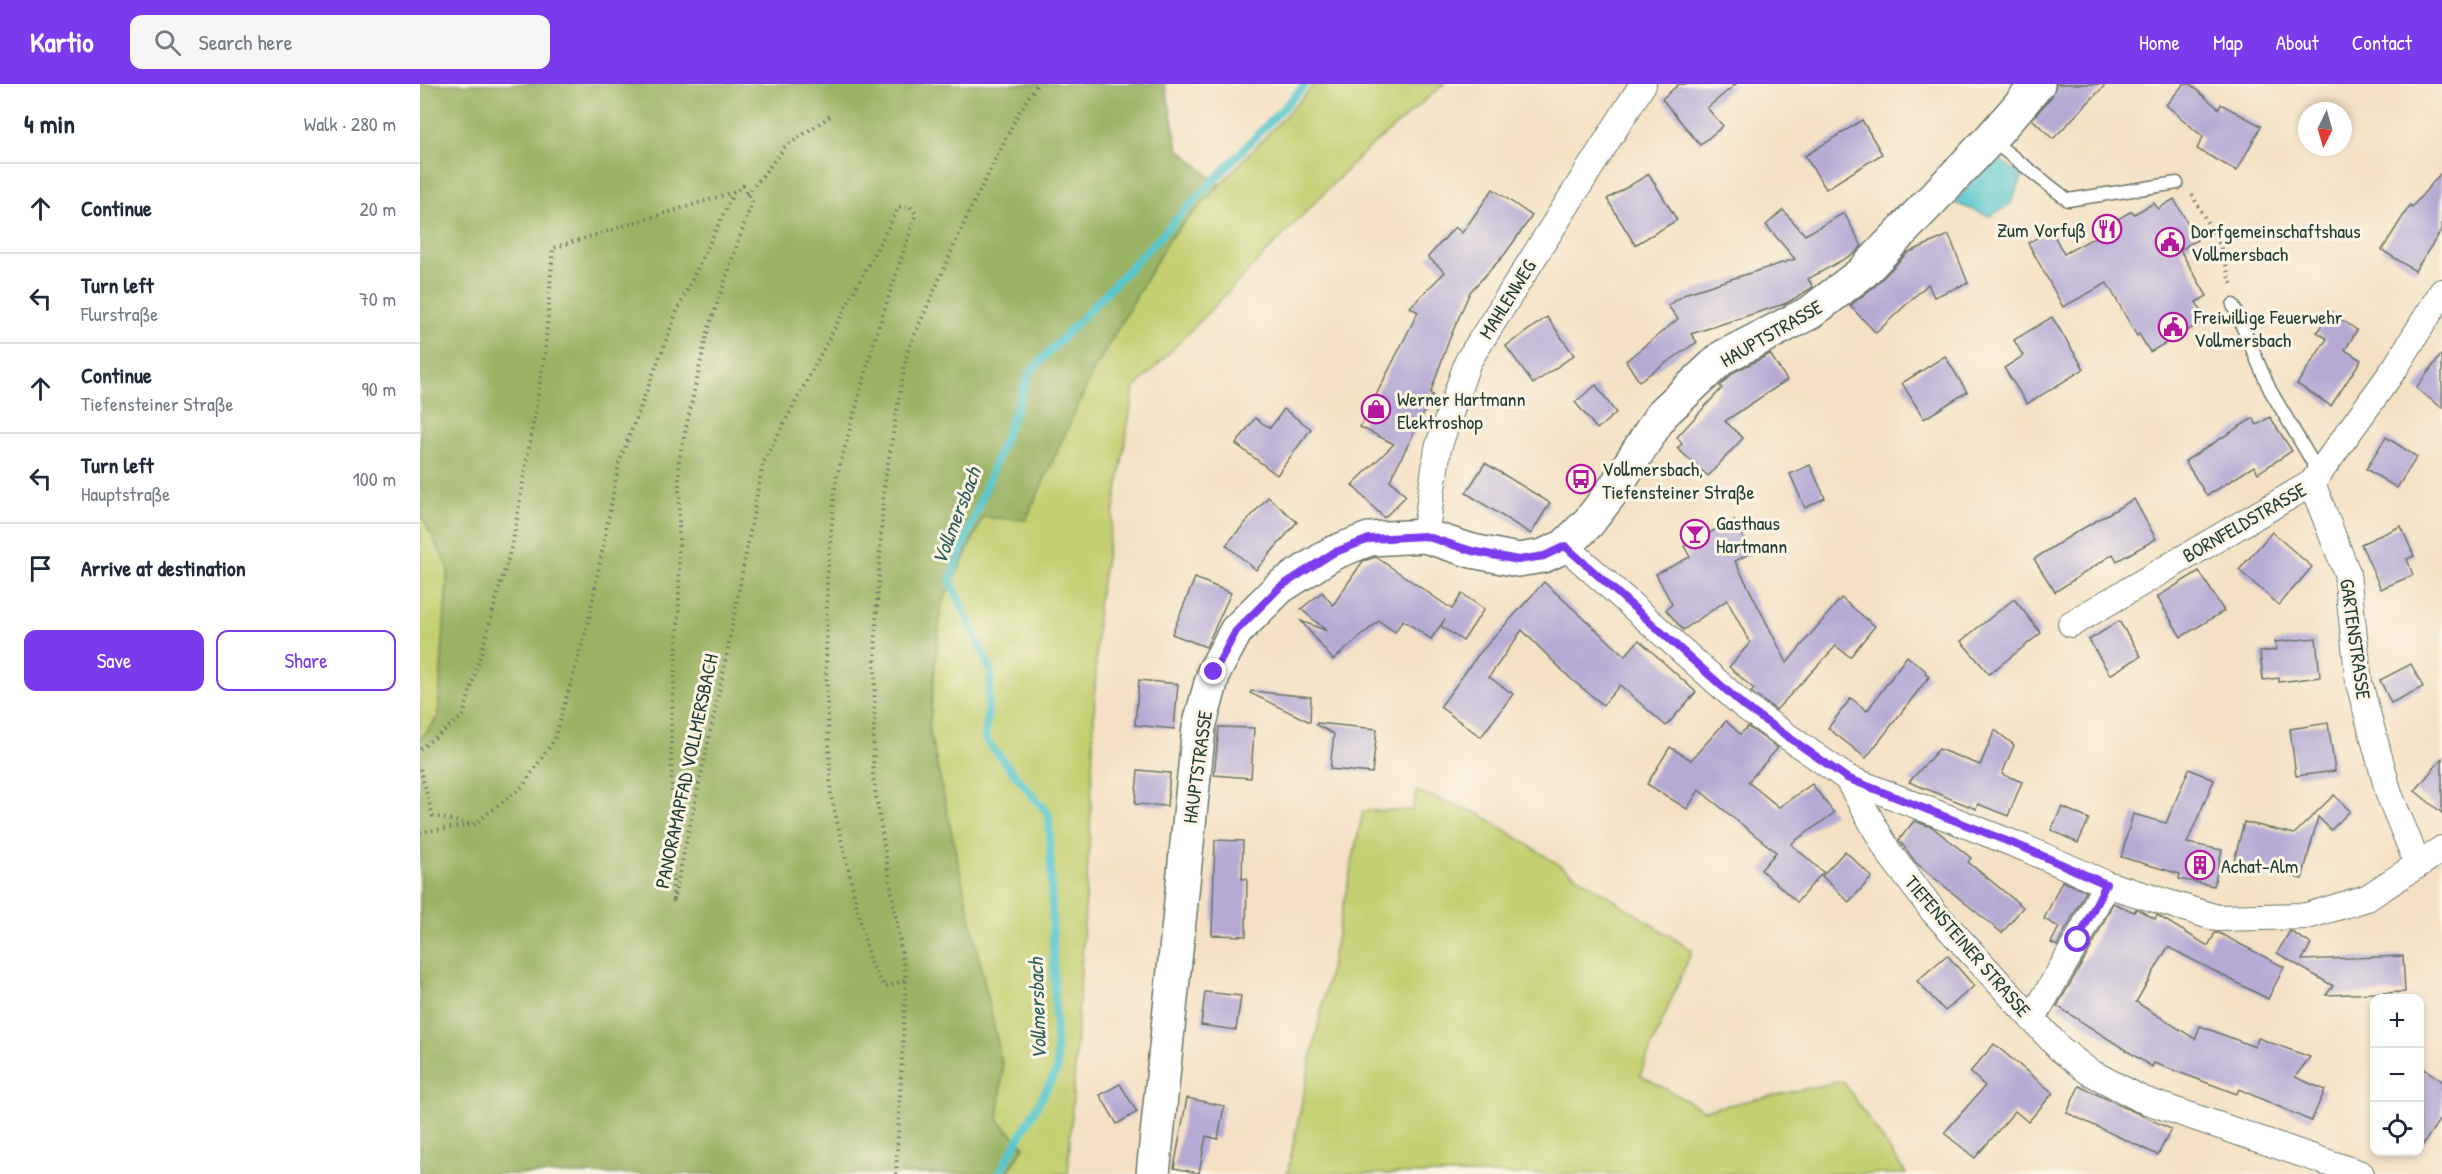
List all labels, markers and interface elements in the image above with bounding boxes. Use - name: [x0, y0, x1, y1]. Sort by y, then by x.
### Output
- search box: [130, 15, 550, 69]
- text: Kartio: [30, 23, 94, 61]
- icon: search: [151, 26, 184, 59]
- text: Search here: [199, 27, 293, 57]
- text: Home: [2139, 28, 2180, 57]
- text: Map: [2213, 28, 2243, 57]
- text: About: [2276, 28, 2319, 57]
- text: Contact: [2352, 28, 2412, 57]
- north arrow: [2298, 102, 2352, 156]
- text: 4 min: [24, 106, 75, 141]
- text: Walk · 280 m: [304, 110, 396, 137]
- icon: ahead: [24, 192, 57, 225]
- text: Continue: [81, 193, 152, 223]
- text: 20 m: [359, 195, 396, 222]
- restaurant icon: Zum Vorfuß: [2091, 213, 2123, 245]
- place label: Zum Vorfuß: [1997, 216, 2086, 243]
- place label: Dorfgemeinschaftshaus Vollmersbach: [2191, 217, 2361, 267]
- public building icon: Dorfgemeinschaftshaus Vollmersbach: [2154, 226, 2186, 258]
- street label: MAHLENWEG: [1472, 254, 1542, 344]
- text: Turn left: [81, 270, 154, 300]
- icon: left: [24, 282, 57, 315]
- text: 70 m: [359, 285, 396, 312]
- street label: HAUPTSTRASSE: [1715, 293, 1827, 373]
- text: Flurstraße: [81, 300, 158, 327]
- place label: Freiwillige Feuerwehr Vollmersbach: [2193, 303, 2343, 353]
- public building icon: Freiwillige Feuerwehr Vollmersbach: [2157, 311, 2189, 343]
- text: Continue: [81, 360, 152, 390]
- icon: ahead: [24, 372, 57, 405]
- text: 90 m: [362, 375, 396, 402]
- place label: Werner Hartmann Elektroshop: [1397, 385, 1526, 435]
- text: Tiefensteiner Straße: [81, 390, 233, 417]
- shop icon: Werner Hartmann Elektroshop: [1360, 393, 1392, 425]
- text: Turn left: [81, 450, 154, 480]
- place label: Vollmersbach, Tiefensteiner Straße: [1602, 455, 1754, 505]
- icon: left: [24, 462, 57, 495]
- water label: Vollmersbach: [924, 462, 988, 569]
- bus stop icon: Vollmersbach, Tiefensteiner Straße: [1565, 463, 1597, 495]
- text: 100 m: [353, 465, 396, 492]
- street label: BORNFELDSTRASSE: [2177, 476, 2311, 568]
- text: Hauptstraße: [81, 480, 170, 507]
- place label: Gasthaus Hartmann: [1716, 509, 1787, 559]
- bar icon: Gasthaus Hartmann: [1679, 518, 1711, 550]
- icon: arrive: [24, 552, 57, 585]
- text: Arrive at destination: [81, 553, 246, 583]
- street label: GARTENSTRASSE: [2334, 577, 2378, 701]
- button: Save: [24, 630, 204, 691]
- button: Share: [216, 630, 396, 691]
- street label: PANORAMAPFAD VOLLMERSBACH: [648, 651, 724, 891]
- route end: [1200, 658, 1226, 684]
- street label: HAUPTSTRASSE: [1176, 709, 1218, 825]
- building icon: Achat-Alm: [2184, 849, 2216, 881]
- place label: Achat-Alm: [2221, 852, 2298, 879]
- street label: TIEFENSTEINER STRASSE: [1899, 869, 2037, 1023]
- route start: [2064, 926, 2090, 952]
- water label: Vollmersbach: [1021, 956, 1053, 1060]
- map controls: [2370, 994, 2424, 1156]
- button: +: [2370, 994, 2424, 1048]
- button: −: [2370, 1048, 2424, 1102]
- button: locate: [2370, 1102, 2424, 1156]

